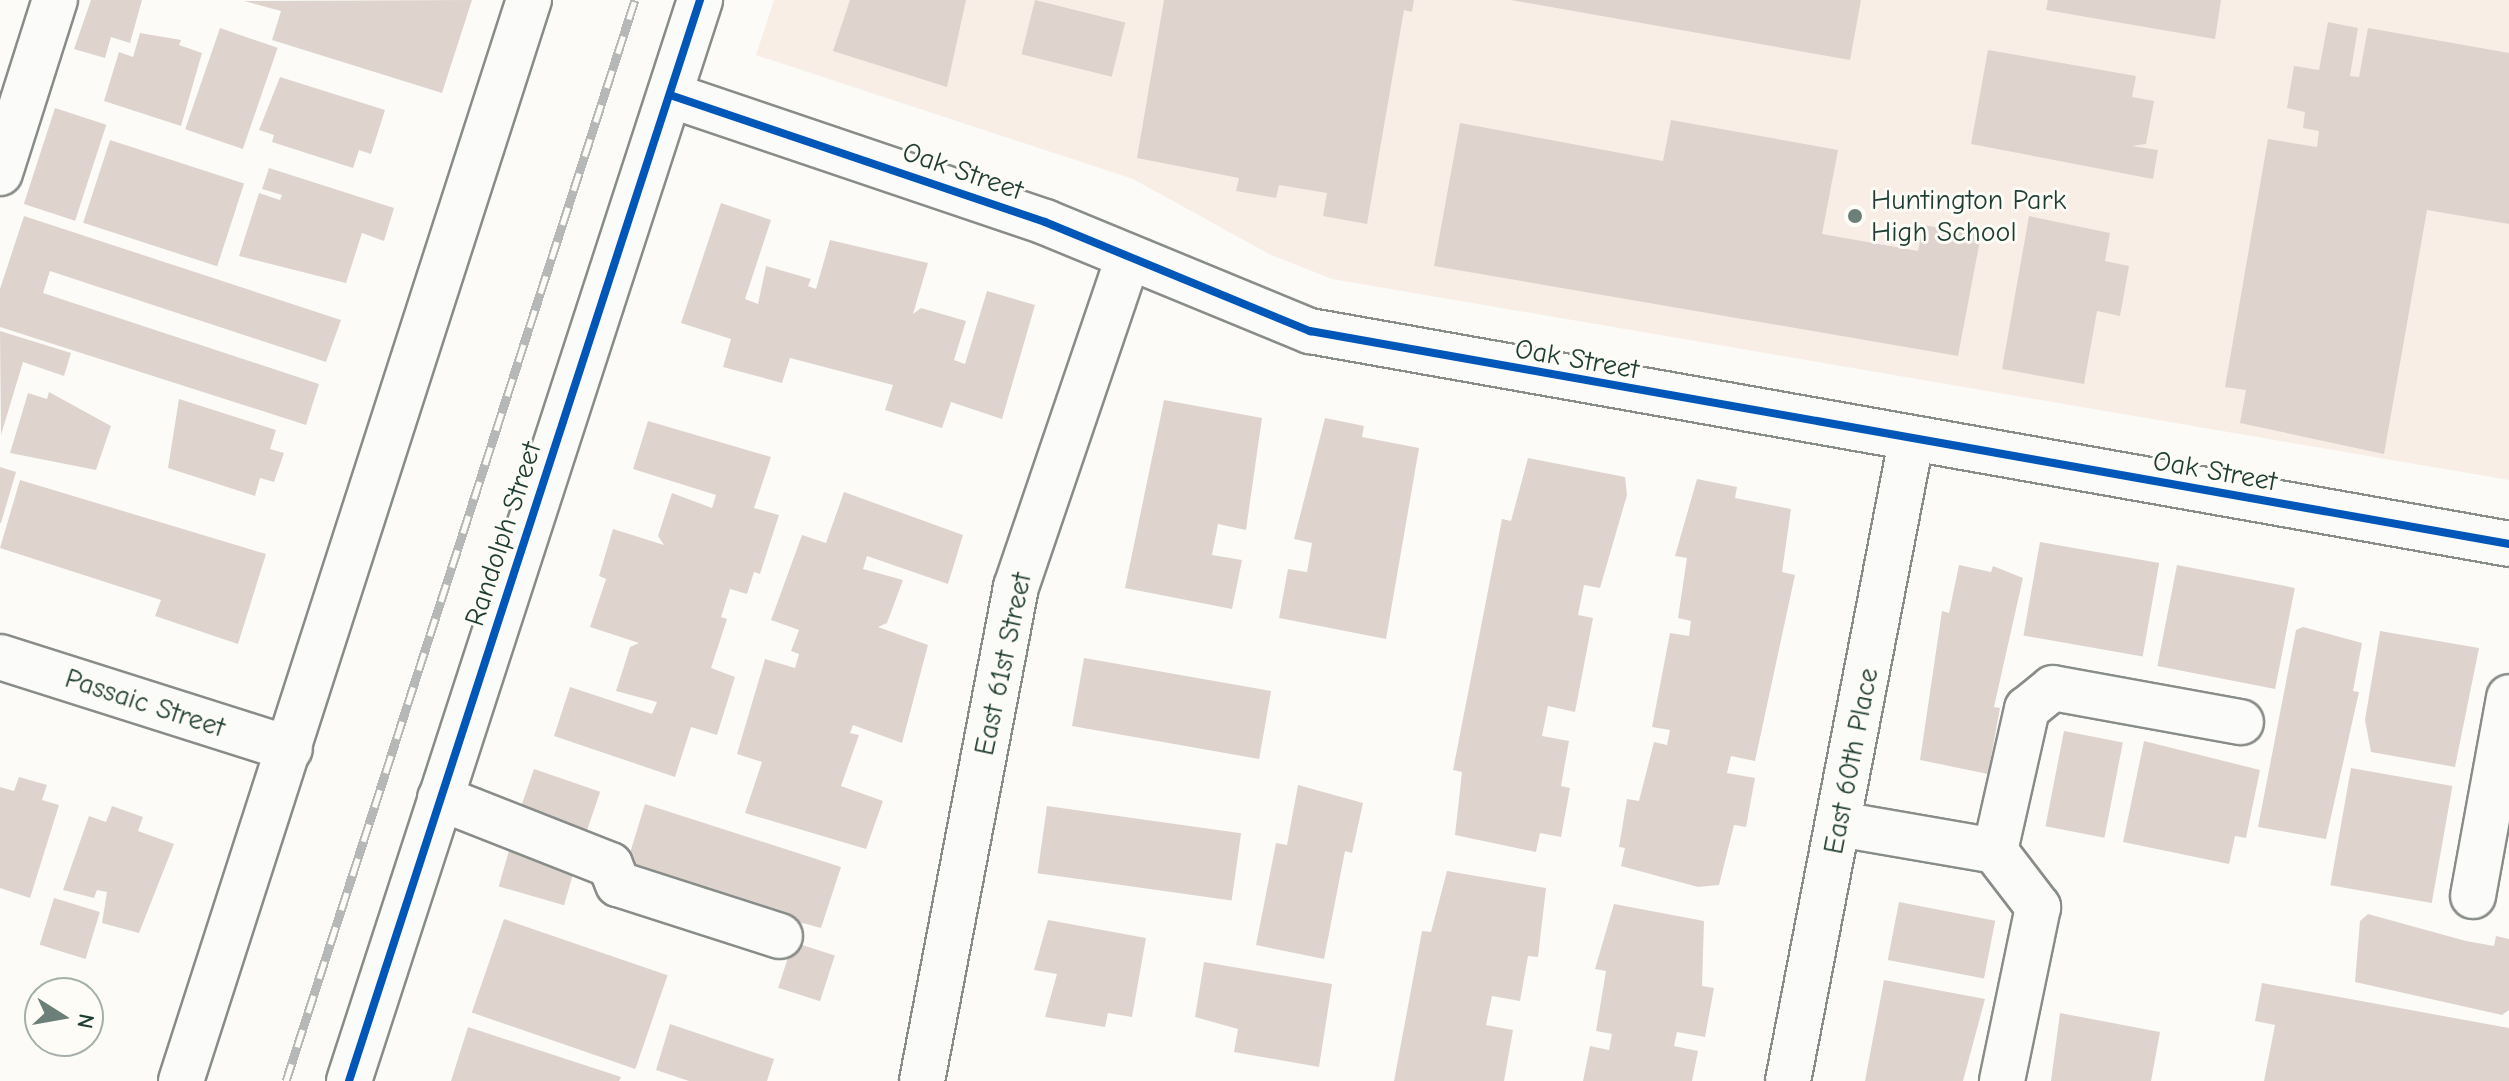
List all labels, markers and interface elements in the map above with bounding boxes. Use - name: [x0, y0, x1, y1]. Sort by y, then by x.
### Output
- street label: Oak Street: [898, 135, 1028, 207]
- place label: Huntington Park High School: [1871, 183, 2066, 249]
- marker: Huntington Park High School: [1846, 207, 1864, 225]
- street label: Oak Street: [1512, 332, 1642, 386]
- street label: Randolph Street: [457, 438, 549, 630]
- street label: Oak Street: [2150, 444, 2280, 498]
- street label: East 61st Street: [967, 570, 1039, 758]
- street label: Passaic Street: [61, 661, 229, 745]
- street label: East 60th Place: [1817, 665, 1885, 857]
- north arrow: [24, 977, 104, 1057]
- text: N: [71, 1012, 100, 1031]

